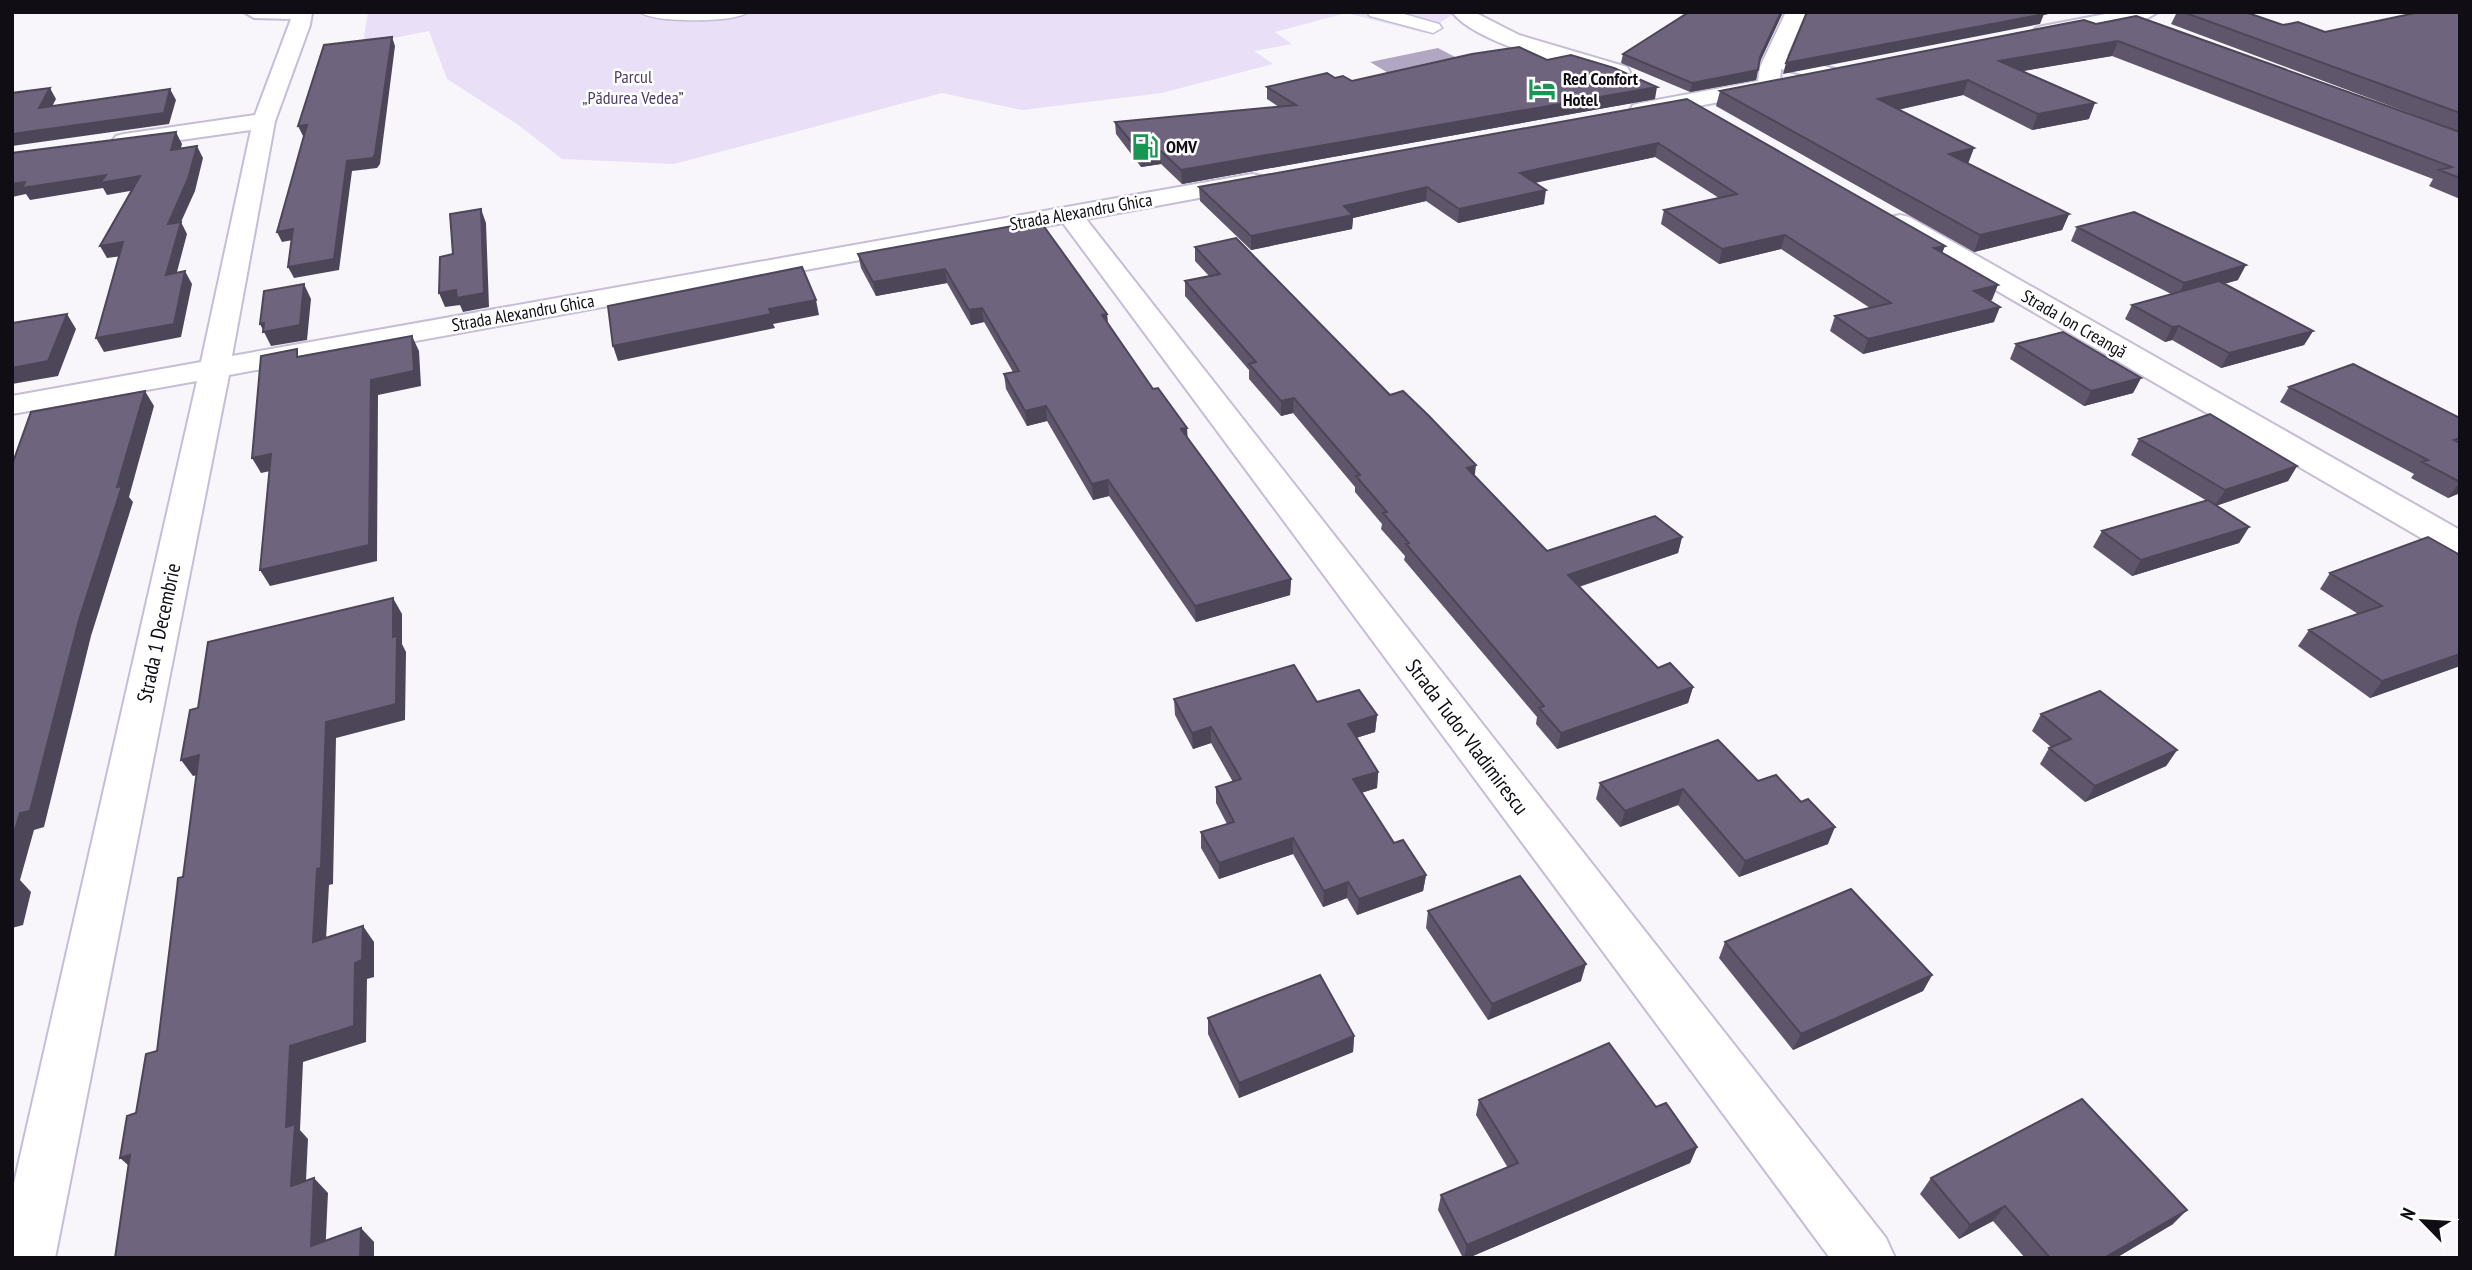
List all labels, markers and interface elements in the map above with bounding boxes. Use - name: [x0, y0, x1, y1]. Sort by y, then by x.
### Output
- park label: Parcul „Pădurea Vedea”: [582, 65, 684, 109]
- place label: Red Confort Hotel: [1563, 67, 1639, 111]
- hotel icon: Red Confort Hotel: [1527, 74, 1557, 104]
- fuel station icon: OMV: [1130, 132, 1160, 162]
- place label: OMV: [1166, 135, 1198, 158]
- street label: Strada Alexandru Ghica: [1008, 188, 1154, 235]
- street label: Strada Ion Creangă: [2018, 284, 2131, 363]
- street label: Strada Alexandru Ghica: [450, 289, 596, 336]
- street label: Strada 1 Decembrie: [131, 561, 186, 705]
- street label: Strada Tudor Vladimirescu: [1400, 654, 1535, 820]
- north arrow: [2388, 1186, 2458, 1256]
- text: N: [2395, 1204, 2421, 1224]

